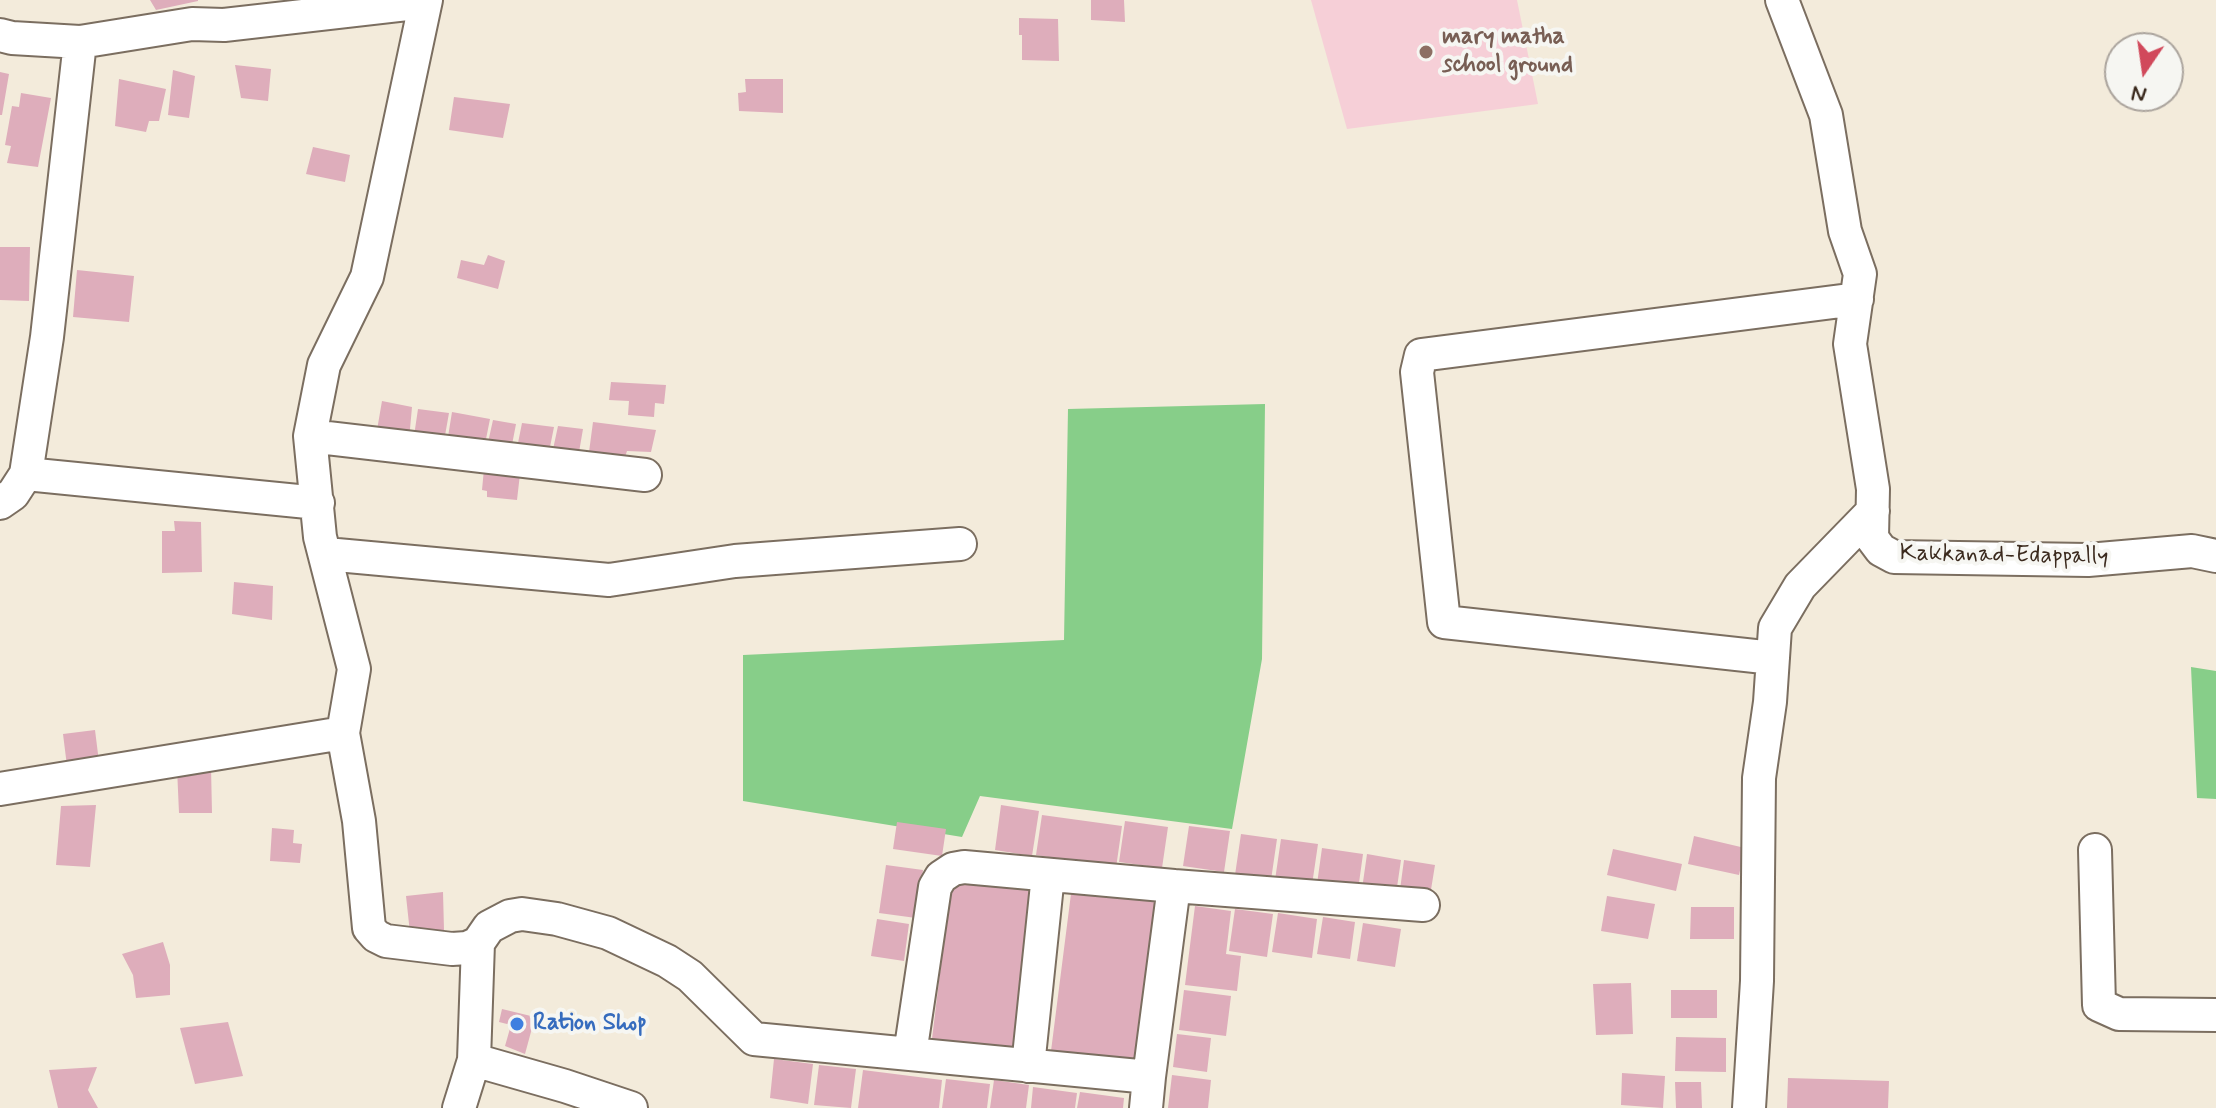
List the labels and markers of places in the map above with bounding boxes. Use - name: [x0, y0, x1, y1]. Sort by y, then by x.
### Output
- place label: mary matha school ground: [1442, 24, 1573, 80]
- marker: mary matha school ground: [1417, 43, 1435, 61]
- place label: Ration Shop: [533, 1010, 647, 1038]
- marker: Ration Shop: [508, 1015, 526, 1033]

